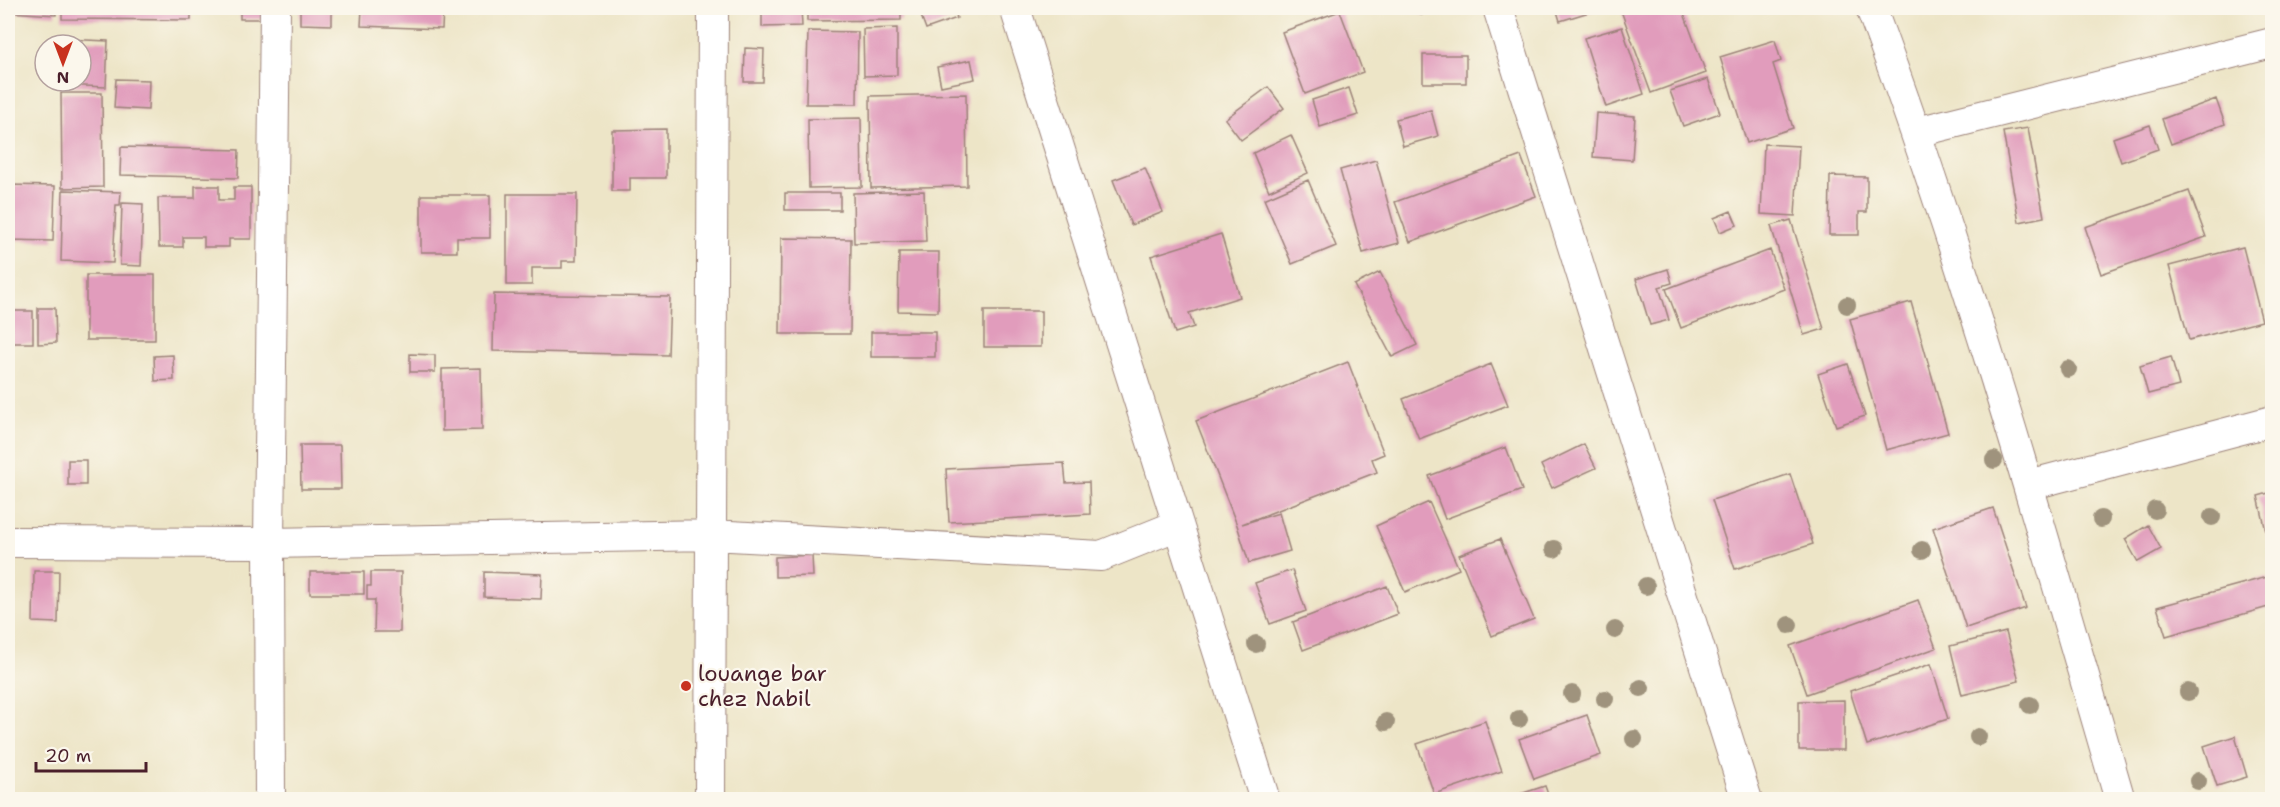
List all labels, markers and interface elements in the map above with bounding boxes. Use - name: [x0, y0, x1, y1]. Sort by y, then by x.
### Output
- north arrow: [33, 33, 93, 93]
- text: N: [57, 67, 69, 88]
- place label: louange bar chez Nabil: [698, 659, 827, 713]
- marker: louange bar chez Nabil: [679, 679, 693, 693]
- scale bar: [36, 735, 146, 773]
- text: 20 m: [45, 744, 91, 768]

